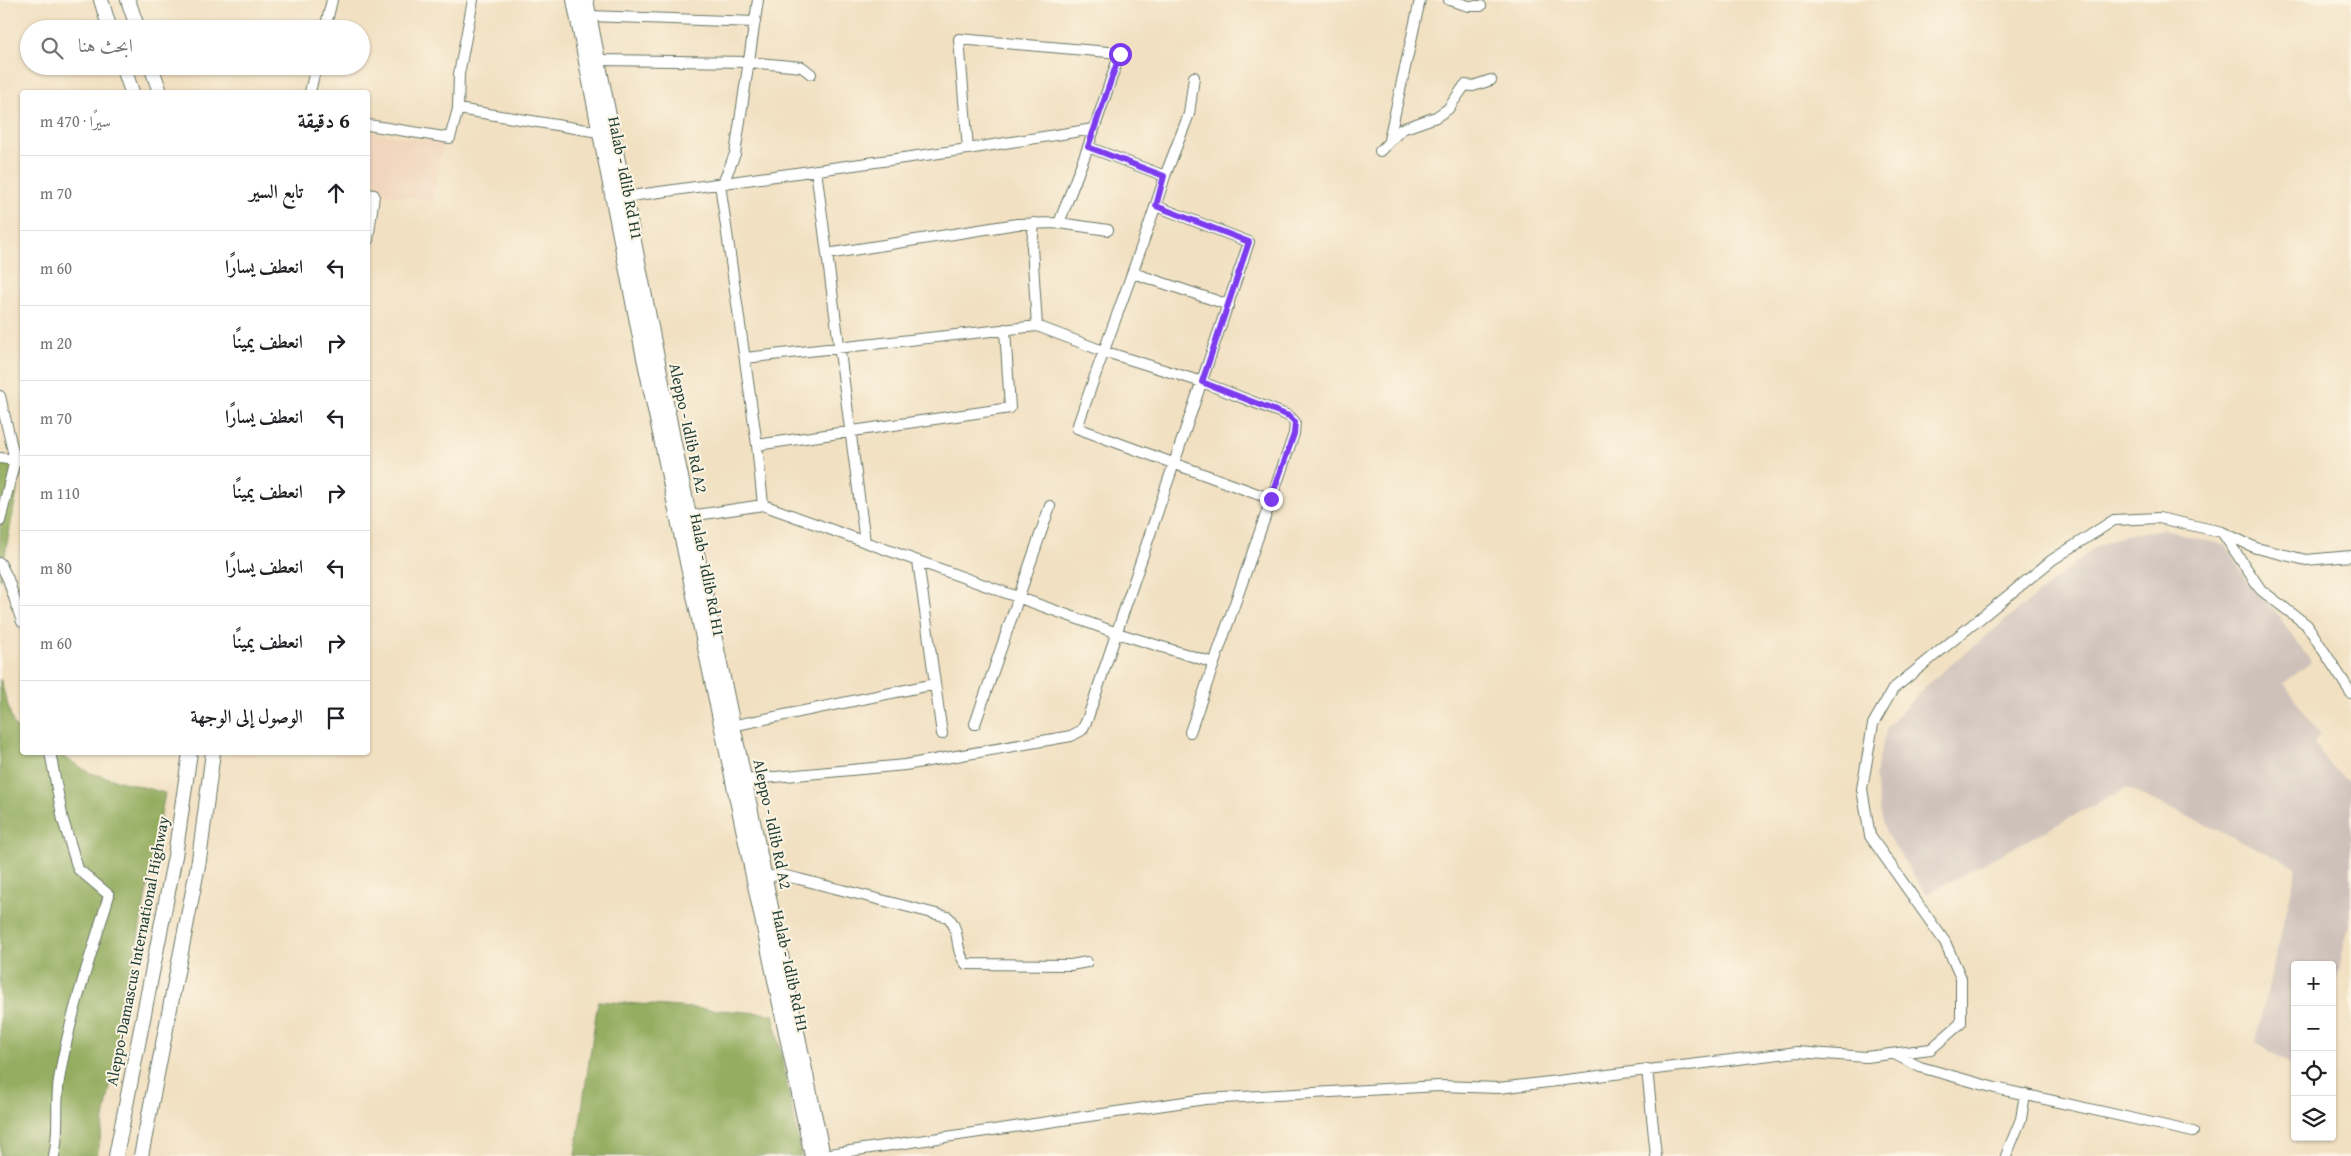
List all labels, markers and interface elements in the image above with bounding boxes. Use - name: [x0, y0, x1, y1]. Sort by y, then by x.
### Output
- search box: [20, 20, 370, 75]
- text: ابحث هنا: [78, 31, 133, 59]
- icon: search: [38, 34, 66, 62]
- route start: [1109, 43, 1132, 66]
- text: 6 دقيقة: [298, 105, 350, 136]
- text: سيرًا · 470 m: [40, 109, 111, 133]
- street label: Halab - Idlib Rd H1: [602, 114, 650, 242]
- text: تابع السير: [249, 177, 303, 205]
- icon: ahead: [322, 179, 350, 207]
- text: 70 m: [40, 181, 72, 205]
- text: انعطف يسارًا: [225, 252, 303, 280]
- icon: left: [322, 254, 350, 282]
- text: 60 m: [40, 256, 72, 280]
- text: انعطف يمينًا: [233, 327, 303, 355]
- icon: right: [322, 329, 350, 357]
- text: 20 m: [40, 331, 72, 355]
- street label: Aleppo - Idlib Rd A2: [663, 361, 715, 495]
- text: انعطف يسارًا: [225, 402, 303, 430]
- icon: left: [322, 404, 350, 432]
- text: 70 m: [40, 406, 72, 430]
- text: انعطف يمينًا: [233, 477, 303, 505]
- icon: right: [322, 479, 350, 507]
- text: 110 m: [40, 481, 80, 505]
- route end: [1260, 488, 1283, 511]
- street label: Halab - Idlib Rd H1: [684, 511, 732, 639]
- text: انعطف يسارًا: [225, 552, 303, 580]
- icon: left: [322, 554, 350, 582]
- text: 80 m: [40, 556, 72, 580]
- text: انعطف يمينًا: [233, 627, 303, 655]
- icon: right: [322, 629, 350, 657]
- text: 60 m: [40, 631, 72, 655]
- text: الوصول إلى الوجهة: [191, 702, 303, 730]
- icon: arrive: [322, 704, 350, 732]
- street label: Aleppo - Idlib Rd A2: [747, 757, 799, 891]
- street label: Aleppo-Damascus International Highway: [99, 814, 175, 1088]
- street label: Halab - Idlib Rd H1: [766, 907, 816, 1035]
- map controls: [2291, 961, 2336, 1141]
- button: +: [2291, 961, 2336, 1006]
- button: −: [2291, 1006, 2336, 1051]
- button: locate: [2291, 1051, 2336, 1096]
- button: layers: [2291, 1096, 2336, 1141]

